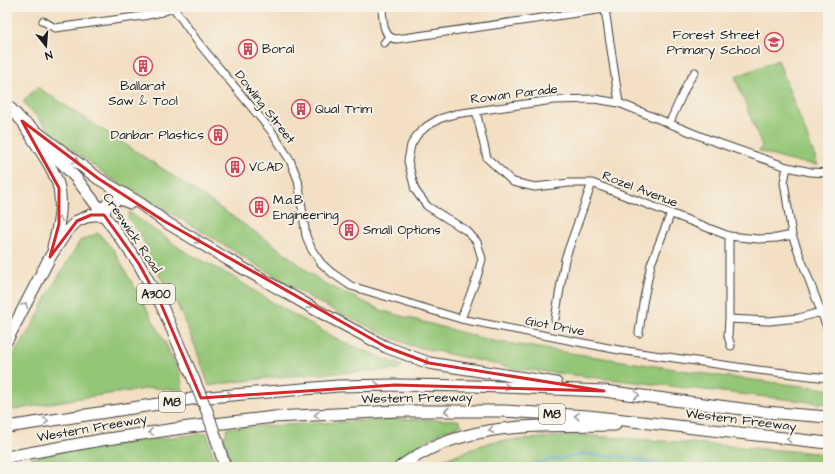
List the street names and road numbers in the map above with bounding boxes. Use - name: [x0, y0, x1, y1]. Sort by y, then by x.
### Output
- street label: Dowling Street: [230, 66, 300, 149]
- street label: Rowan Parade: [469, 80, 559, 108]
- street label: Rozel Avenue: [600, 166, 680, 212]
- street label: Creswick Road: [98, 189, 166, 277]
- road number: A300: [137, 284, 175, 304]
- street label: Giot Drive: [524, 311, 586, 341]
- street label: Western Freeway: [361, 388, 473, 409]
- road number: M8: [159, 392, 185, 412]
- road number: M8: [539, 404, 565, 424]
- street label: Western Freeway: [684, 404, 797, 437]
- street label: Western Freeway: [36, 409, 149, 448]

